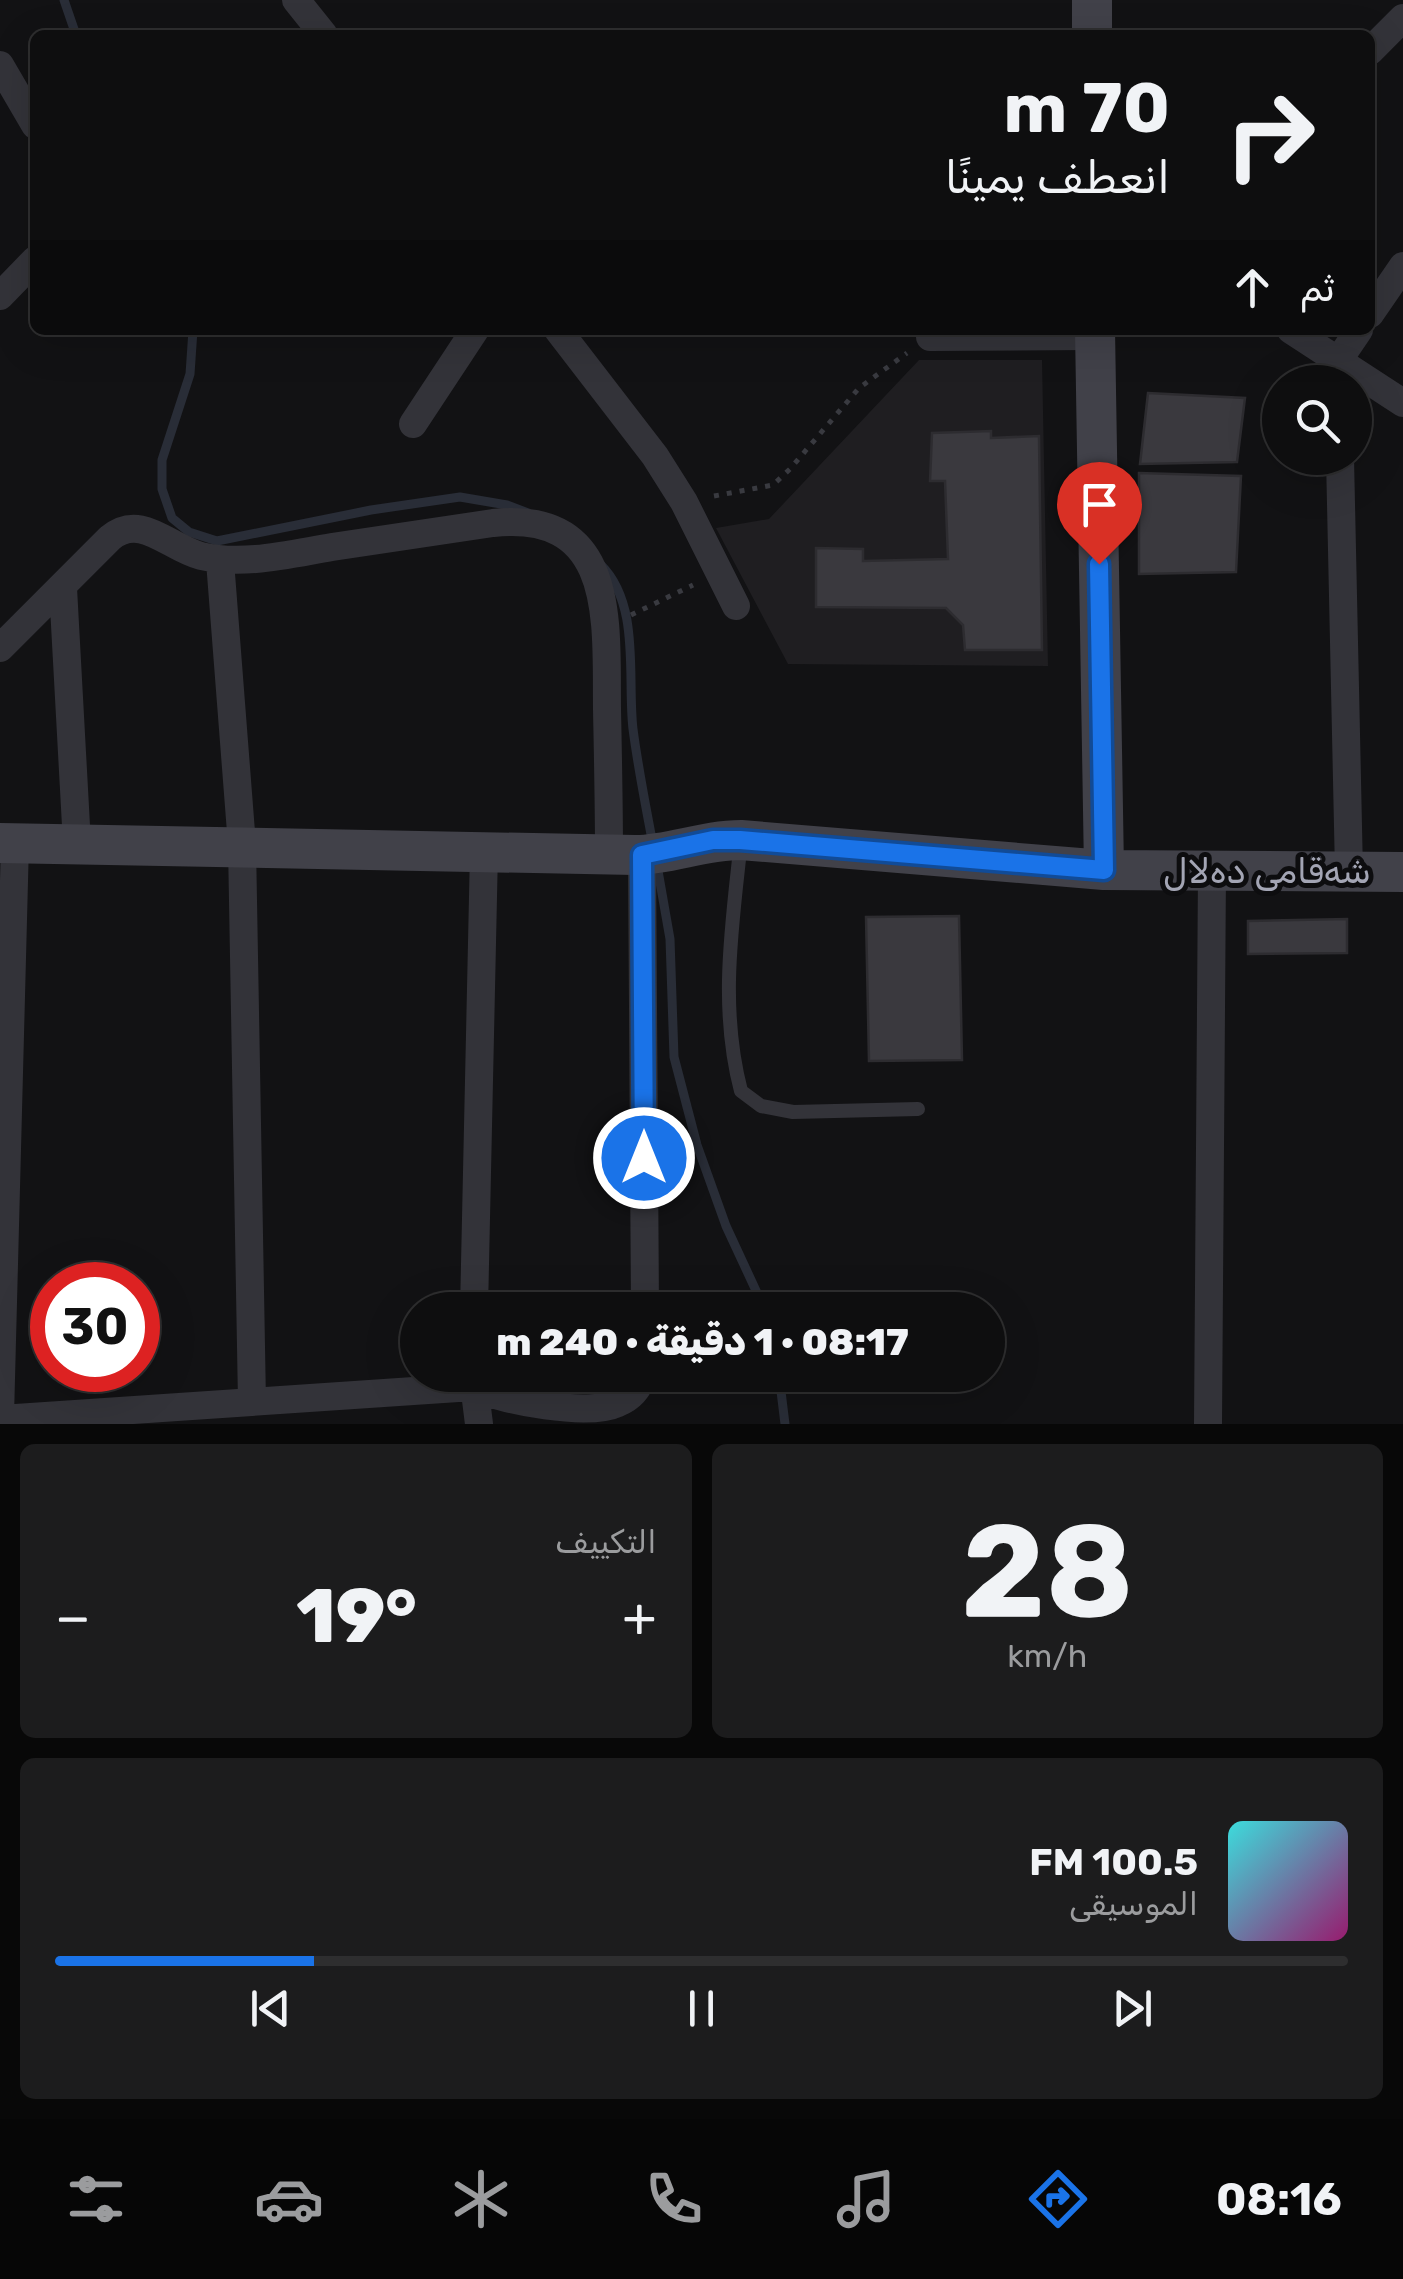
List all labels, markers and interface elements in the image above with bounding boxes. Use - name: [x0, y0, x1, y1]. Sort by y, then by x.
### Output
- text: 70 m: [1003, 67, 1170, 150]
- icon: right: [1205, 70, 1335, 200]
- text: انعطف يمينًا: [945, 151, 1170, 204]
- icon: ahead: [1225, 260, 1280, 315]
- text: ثم: [1300, 265, 1335, 311]
- map controls: [1262, 365, 1372, 475]
- button: search: [1262, 365, 1372, 475]
- pin: [1057, 462, 1142, 565]
- icon: arrive: [1072, 477, 1127, 532]
- street label: شەقامی دەلال: [1163, 850, 1371, 892]
- position arrow: [592, 1106, 696, 1210]
- speed limit sign: 30: [30, 1262, 160, 1392]
- text: 08:17 · 1 دقيقة · 240 m: [496, 1319, 909, 1365]
- text: 28: [961, 1494, 1134, 1649]
- text: التكييف: [555, 1523, 657, 1561]
- text: 19°: [296, 1572, 417, 1661]
- text: −: [55, 1585, 91, 1650]
- text: +: [622, 1585, 656, 1650]
- text: km/h: [1007, 1637, 1087, 1675]
- text: 100.5 FM: [1029, 1839, 1198, 1885]
- text: الموسيقى: [1069, 1885, 1198, 1923]
- icon: previous: [243, 1981, 298, 2036]
- icon: pause: [674, 1981, 729, 2036]
- icon: next: [1105, 1981, 1160, 2036]
- icon: filters: [61, 2164, 131, 2234]
- icon: car: [254, 2164, 324, 2234]
- icon: climate: [446, 2164, 516, 2234]
- icon: phone: [639, 2164, 709, 2234]
- icon: music: [831, 2164, 901, 2234]
- icon: directions: [1023, 2164, 1093, 2234]
- text: 08:16: [1216, 2173, 1342, 2226]

